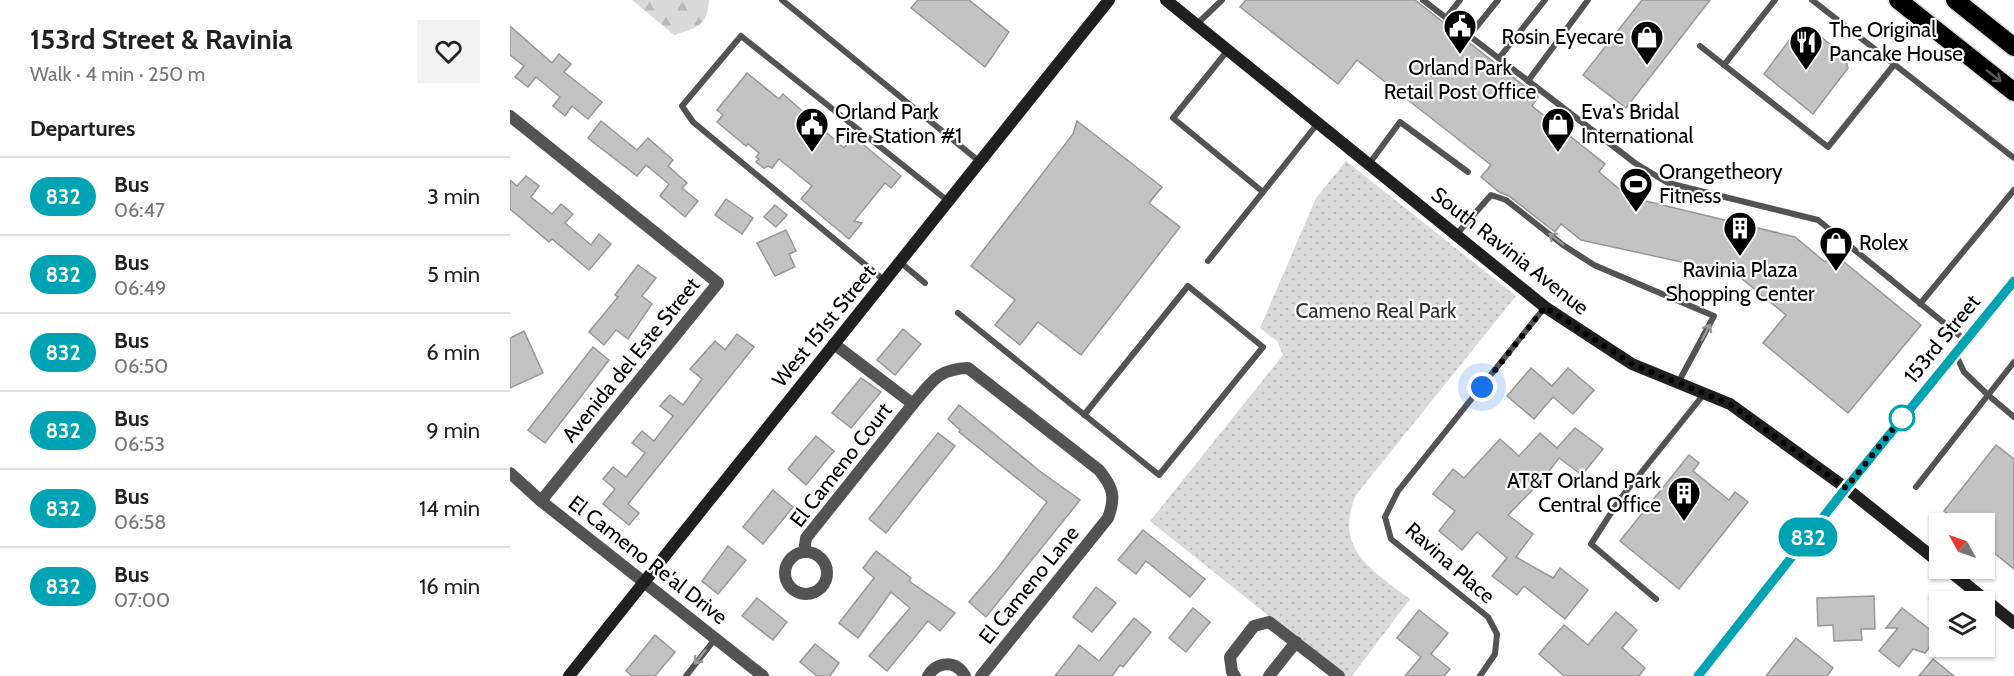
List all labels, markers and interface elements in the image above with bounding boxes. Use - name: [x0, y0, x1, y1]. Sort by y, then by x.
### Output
- public building icon: Orland Park Retail Post Office: [1442, 8, 1478, 55]
- place label: The Original Pancake House: [1829, 17, 1963, 66]
- shop icon: Rosin Eyecare: [1629, 19, 1665, 66]
- button: heart: [417, 20, 480, 83]
- text: 153rd Street & Ravinia: [30, 22, 292, 56]
- place label: Rosin Eyecare: [1501, 24, 1624, 49]
- restaurant icon: The Original Pancake House: [1788, 24, 1824, 71]
- place label: Orland Park Retail Post Office: [1384, 55, 1537, 104]
- text: Walk · 4 min · 250 m: [30, 62, 205, 86]
- one-way arrow: [1986, 69, 2002, 82]
- place label: Orland Park Fire Station #1: [835, 99, 962, 148]
- place label: Eva's Bridal International: [1581, 99, 1694, 148]
- public building icon: Orland Park Fire Station #1: [794, 106, 830, 153]
- shop icon: Eva's Bridal International: [1540, 106, 1576, 153]
- text: Departures: [30, 115, 135, 142]
- place label: Orangetheory Fitness: [1659, 159, 1783, 208]
- sports icon: Orangetheory Fitness: [1618, 166, 1654, 213]
- text: Bus: [114, 171, 149, 198]
- street label: South Ravinia Avenue: [1427, 181, 1594, 320]
- text: 3 min: [427, 183, 480, 210]
- text: 832: [45, 184, 81, 209]
- text: 06:47: [114, 198, 165, 222]
- building icon: Ravinia Plaza Shopping Center: [1722, 210, 1758, 257]
- shop icon: Rolex: [1818, 225, 1854, 272]
- place label: Rolex: [1859, 230, 1908, 255]
- one-way arrow: [1548, 233, 1564, 246]
- text: Bus: [114, 249, 149, 276]
- place label: Ravinia Plaza Shopping Center: [1665, 257, 1815, 306]
- street label: West 151st Street: [767, 260, 880, 392]
- text: 5 min: [427, 261, 480, 288]
- text: 832: [45, 262, 81, 287]
- street label: Avenida del Este Street: [557, 272, 705, 447]
- text: 06:49: [114, 276, 166, 300]
- street label: 153rd Street: [1898, 290, 1985, 388]
- park label: Cameno Real Park: [1296, 298, 1457, 323]
- one-way arrow: [1701, 323, 1712, 341]
- text: Bus: [114, 327, 149, 354]
- text: 6 min: [426, 339, 480, 366]
- text: 832: [45, 340, 81, 365]
- text: 06:50: [114, 354, 168, 378]
- your location: [1467, 372, 1497, 402]
- street label: El Cameno Court: [784, 398, 897, 532]
- text: Bus: [114, 405, 149, 432]
- unlabelled marker: [1889, 405, 1915, 431]
- text: 9 min: [426, 417, 480, 444]
- text: 832: [45, 418, 81, 443]
- text: 06:53: [114, 432, 165, 456]
- place label: AT&T Orland Park Central Office: [1507, 468, 1662, 517]
- building icon: AT&T Orland Park Central Office: [1666, 475, 1702, 522]
- text: Bus: [114, 483, 149, 510]
- street label: El Cameno Re'al Drive: [564, 490, 733, 629]
- text: 14 min: [419, 495, 480, 522]
- text: 832: [45, 496, 81, 521]
- text: 06:58: [114, 510, 166, 534]
- north arrow: [1929, 513, 1995, 579]
- map controls: [1929, 513, 1995, 657]
- street label: Ravina Place: [1400, 517, 1500, 609]
- line badge: 832: [1774, 518, 1842, 556]
- street label: El Cameno Lane: [973, 520, 1084, 649]
- text: 832: [1790, 525, 1826, 550]
- text: Bus: [114, 561, 149, 588]
- text: 16 min: [419, 573, 480, 600]
- text: 832: [45, 574, 81, 599]
- text: 07:00: [114, 588, 170, 612]
- button: layers: [1929, 591, 1995, 657]
- one-way arrow: [694, 649, 707, 665]

